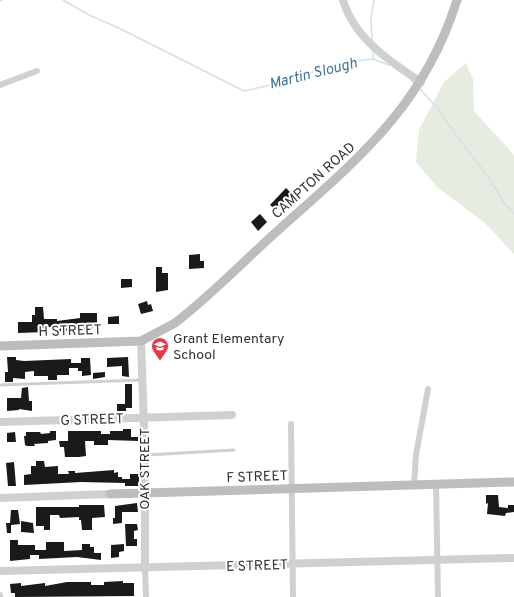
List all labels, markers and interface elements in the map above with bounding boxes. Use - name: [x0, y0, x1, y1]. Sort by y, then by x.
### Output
- water label: Martin Slough: [267, 54, 359, 95]
- street label: CAMPTON ROAD: [269, 139, 359, 223]
- street label: H STREET: [38, 322, 102, 341]
- place label: Grant Elementary School: [173, 331, 284, 364]
- school or university icon: Grant Elementary School: [150, 336, 170, 361]
- street label: G STREET: [60, 411, 124, 430]
- street label: OAK STREET: [137, 428, 154, 510]
- street label: F STREET: [226, 468, 288, 487]
- street label: E STREET: [226, 557, 288, 576]

